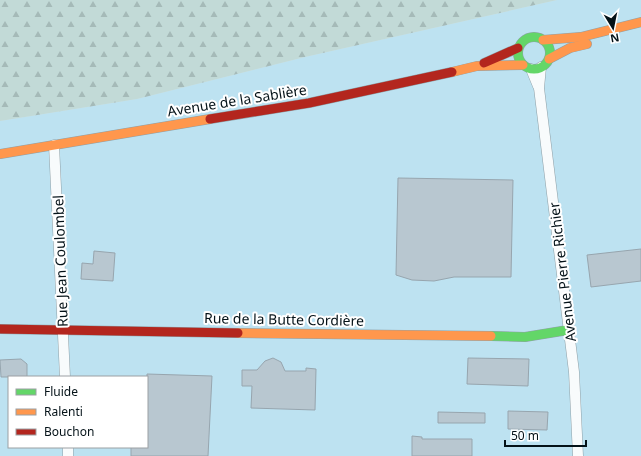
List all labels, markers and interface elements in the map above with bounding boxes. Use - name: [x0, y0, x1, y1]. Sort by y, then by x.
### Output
- north arrow: [593, 8, 633, 48]
- text: N: [609, 30, 621, 47]
- street label: Avenue de la Sablière: [166, 80, 308, 120]
- street label: Rue Jean Coulombel: [48, 195, 72, 327]
- street label: Avenue Pierre Richier: [544, 201, 580, 343]
- street label: Rue de la Butte Cordière: [204, 308, 364, 330]
- legend: [8, 376, 148, 448]
- text: Fluide: [44, 383, 78, 400]
- text: Ralenti: [44, 403, 83, 420]
- scale bar: [505, 422, 586, 448]
- text: Bouchon: [44, 423, 94, 440]
- text: 50 m: [511, 427, 539, 444]

